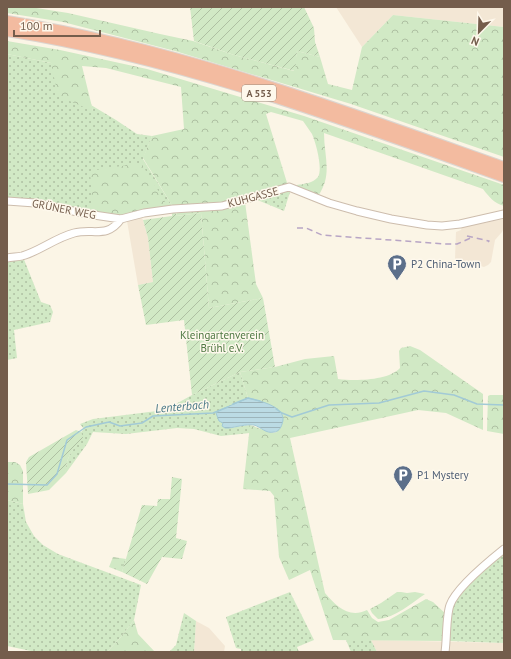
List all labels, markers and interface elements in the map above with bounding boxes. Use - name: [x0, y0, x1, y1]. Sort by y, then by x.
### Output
- scale bar: [14, 12, 100, 38]
- north arrow: [459, 12, 499, 52]
- text: 100 m: [20, 18, 53, 33]
- text: N: [469, 33, 481, 49]
- road number: A 553: [242, 85, 276, 101]
- street label: KUHGASSE: [226, 183, 280, 210]
- street label: GRÜNER WEG: [31, 196, 97, 222]
- parking icon: P2 China-Town: [386, 253, 408, 281]
- place label: P2 China-Town: [411, 257, 480, 271]
- park label: Kleingartenverein Brühl e.V.: [180, 328, 264, 355]
- water label: Lenterbach: [154, 396, 210, 416]
- parking icon: P1 Mystery: [392, 464, 414, 492]
- place label: P1 Mystery: [417, 468, 469, 482]

